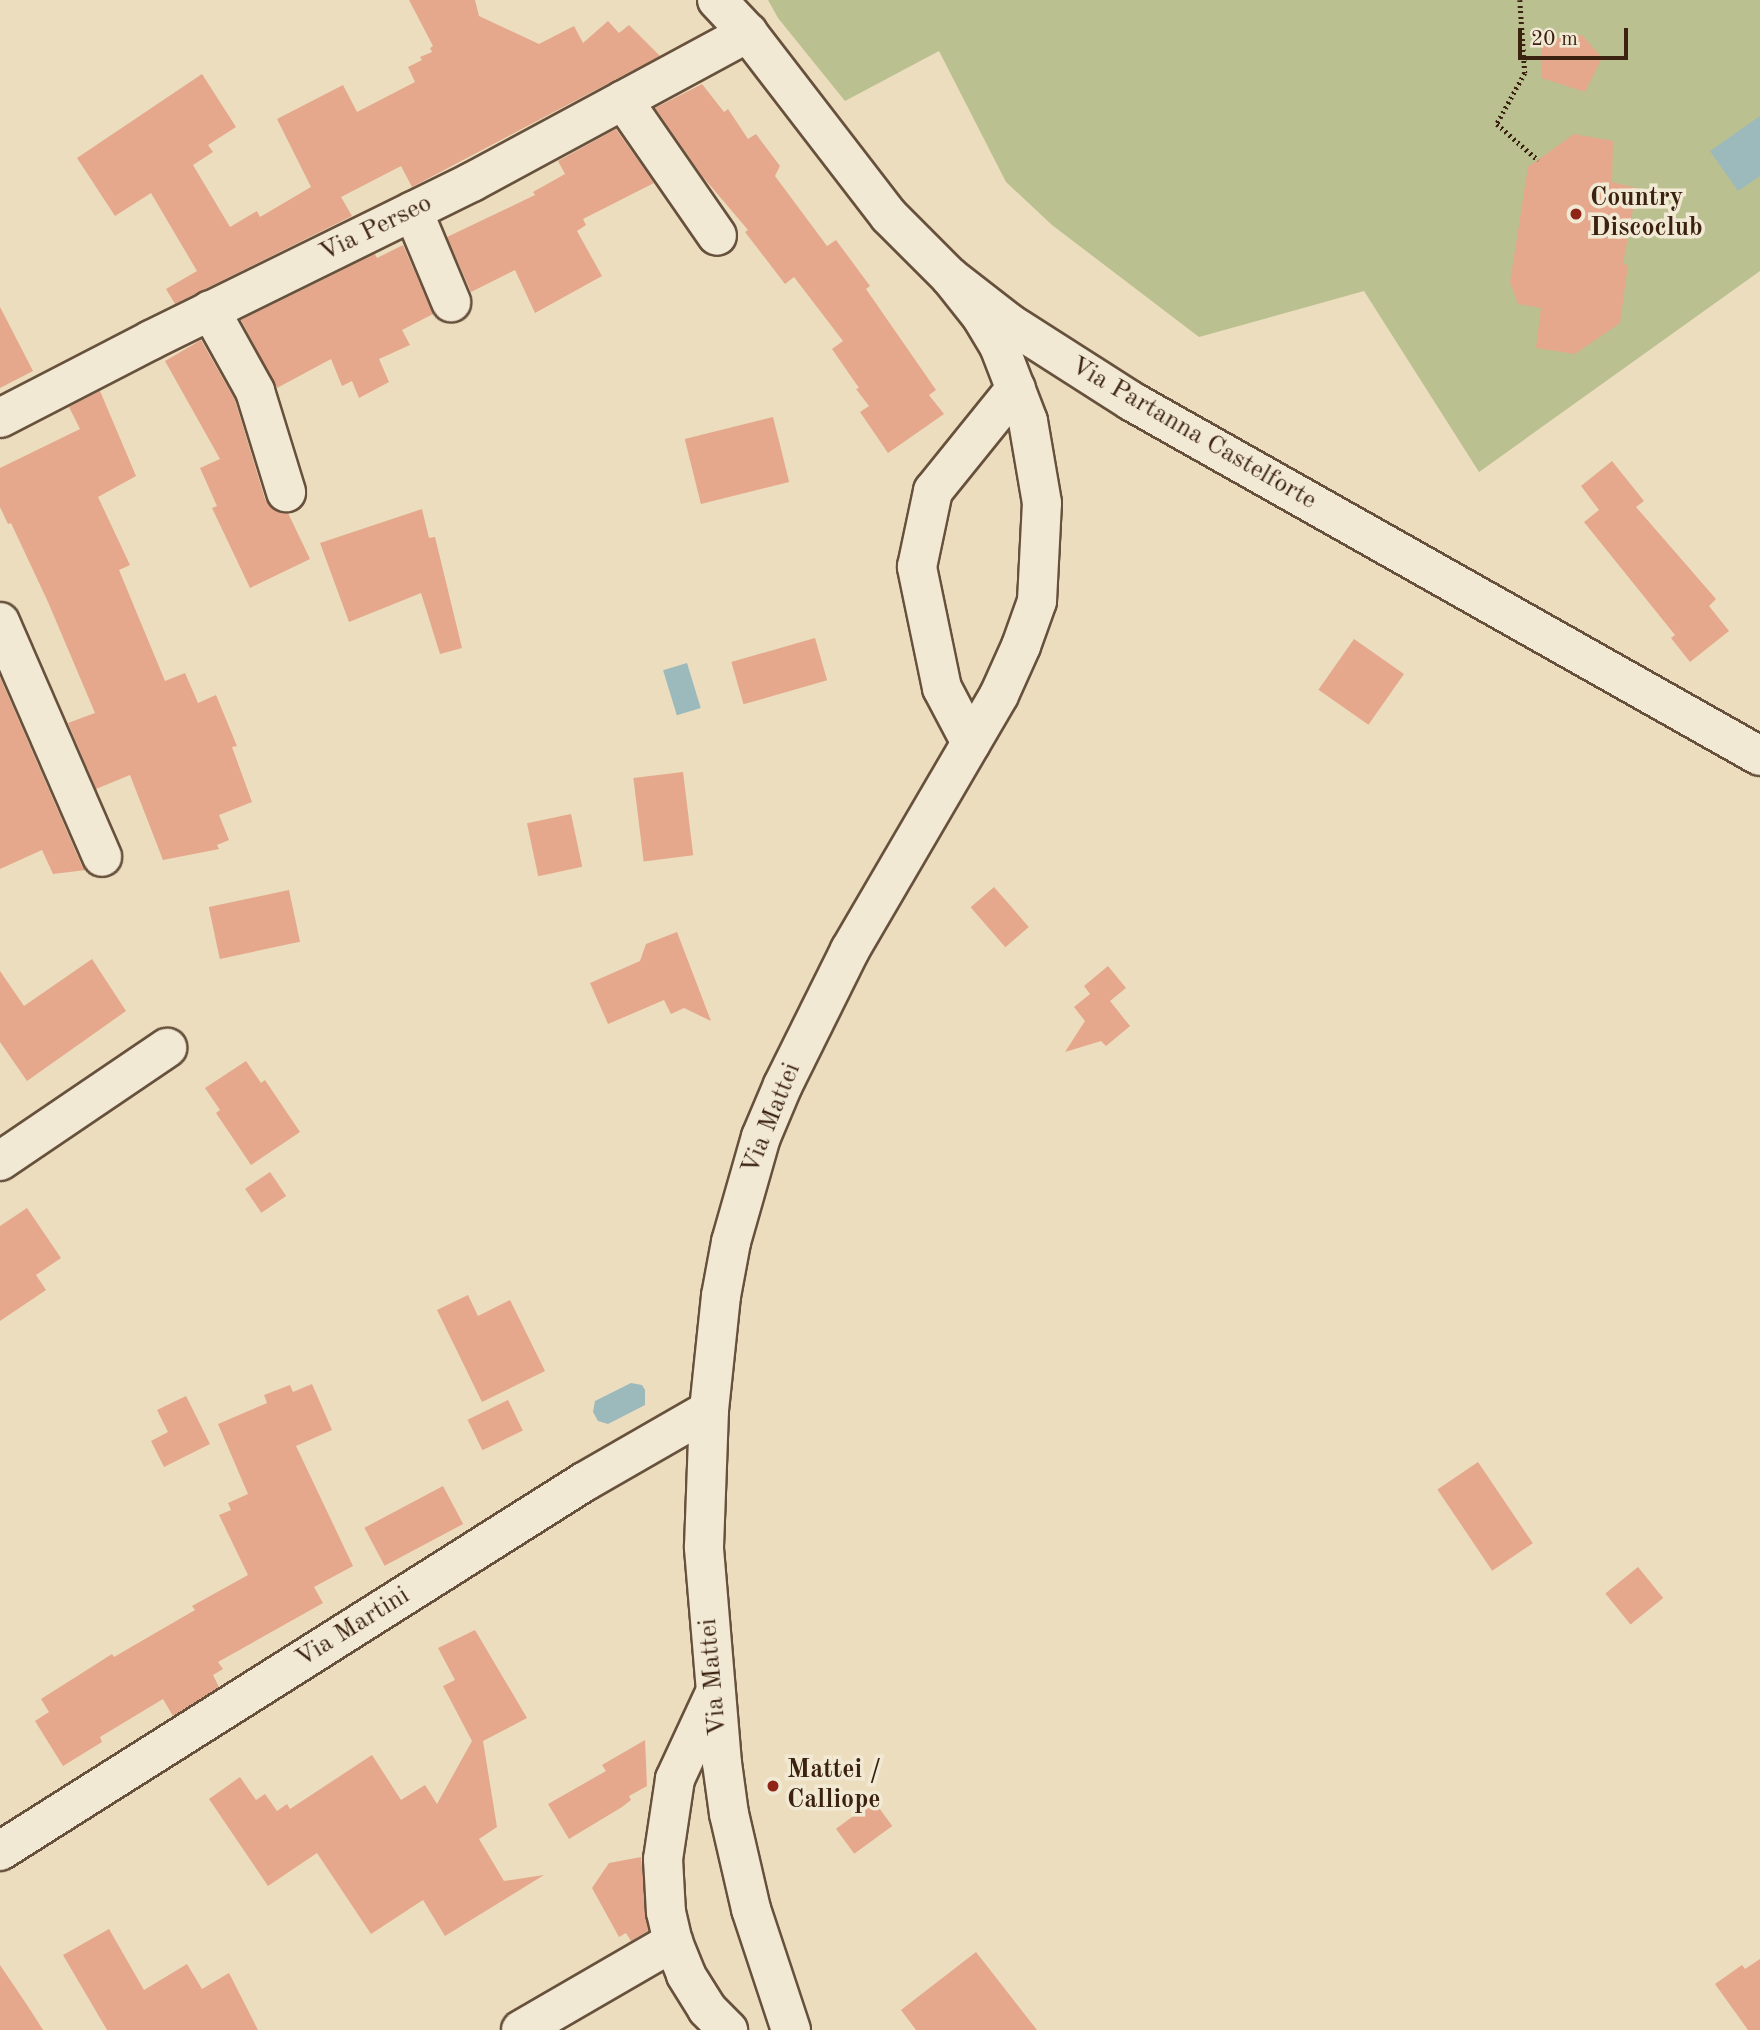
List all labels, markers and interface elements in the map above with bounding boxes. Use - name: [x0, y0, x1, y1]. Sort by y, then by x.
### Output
- scale bar: [1522, 14, 1632, 58]
- text: 20 m: [1531, 29, 1578, 50]
- place label: Country Discoclub: [1590, 183, 1703, 244]
- street label: Via Perseo: [315, 188, 437, 270]
- marker: Country Discoclub: [1568, 206, 1584, 222]
- street label: Via Partanna Castelforte: [1064, 351, 1322, 517]
- street label: Via Mattei: [735, 1059, 809, 1179]
- street label: Via Martini: [290, 1581, 416, 1675]
- street label: Via Mattei: [693, 1617, 735, 1737]
- place label: Mattei / Calliope: [787, 1755, 881, 1816]
- marker: Mattei / Calliope: [765, 1778, 781, 1794]

